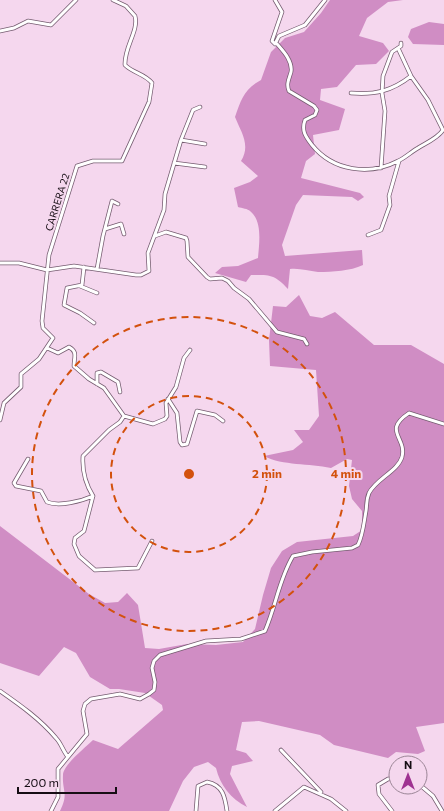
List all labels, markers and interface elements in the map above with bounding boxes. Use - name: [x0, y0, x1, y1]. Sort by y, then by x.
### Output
- street label: CARRERA 22: [43, 171, 72, 232]
- text: 2 min: [252, 466, 282, 480]
- text: 4 min: [331, 466, 361, 480]
- centre of rings: [182, 467, 196, 481]
- north arrow: [388, 755, 428, 795]
- text: N: [404, 758, 412, 771]
- scale bar: [18, 769, 116, 795]
- text: 200 m: [24, 775, 59, 789]

